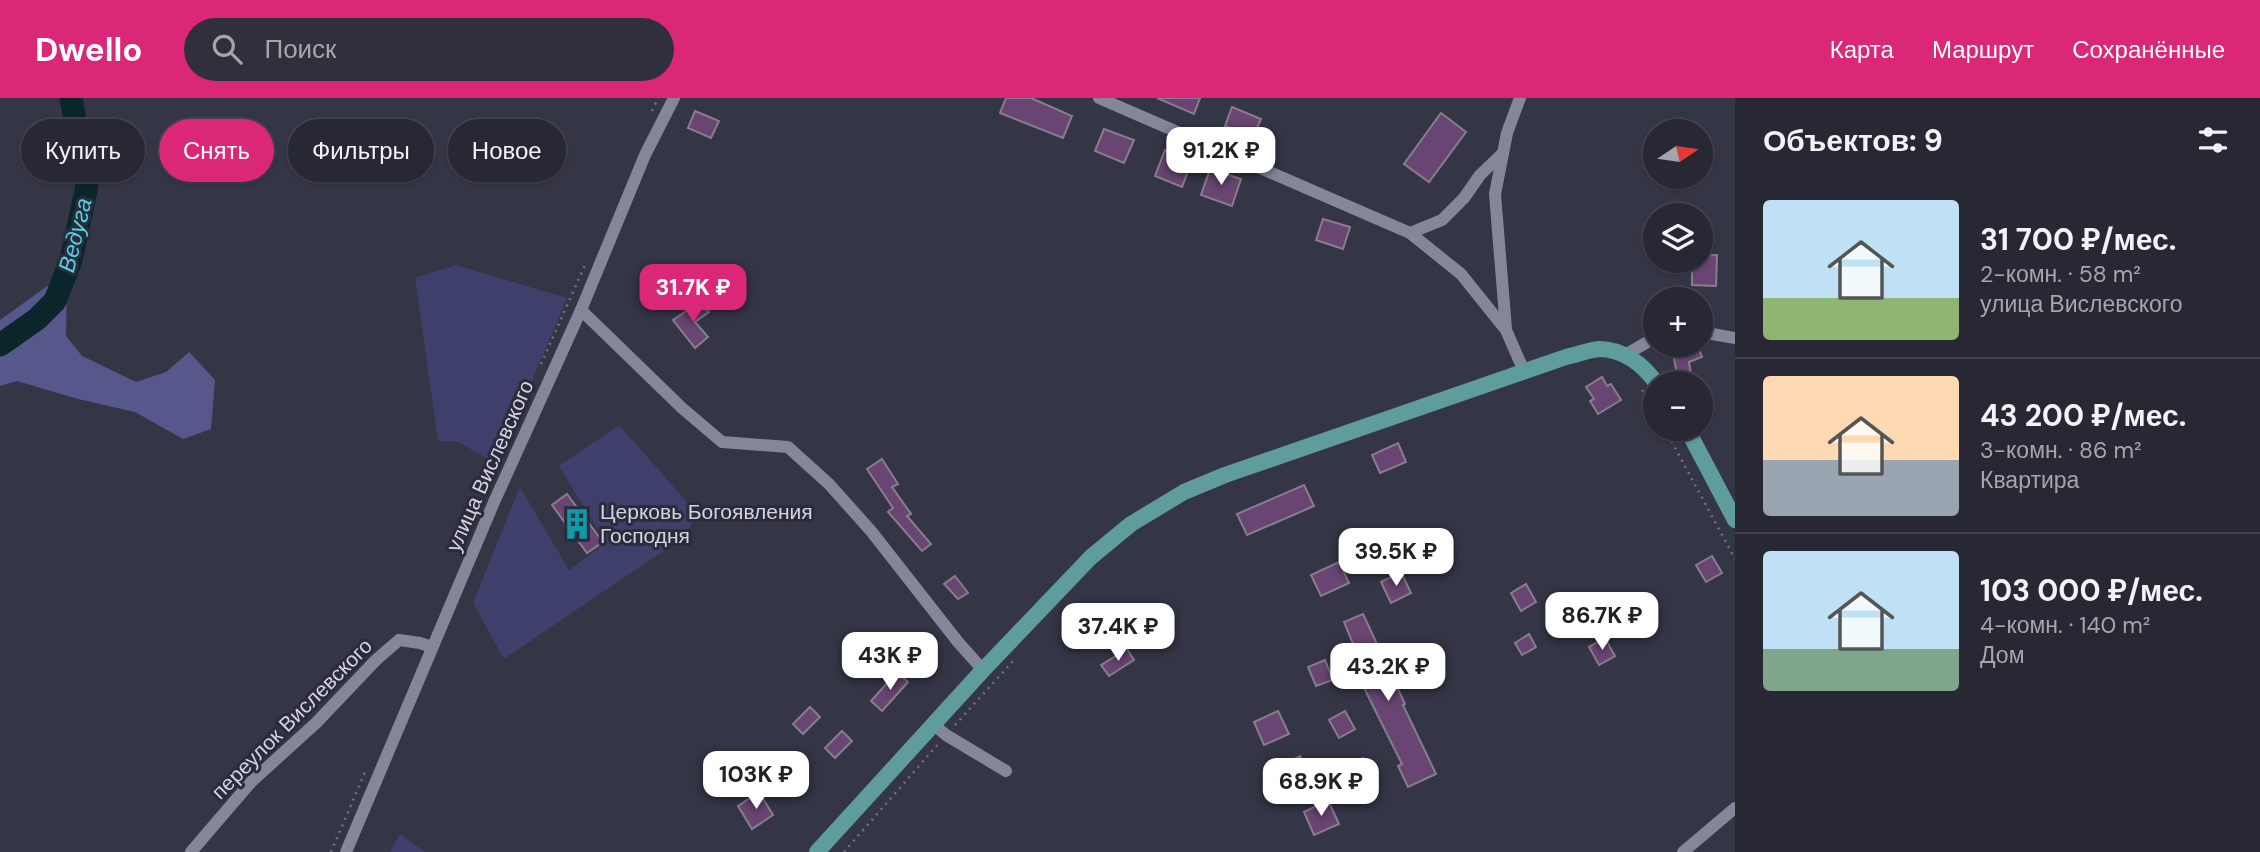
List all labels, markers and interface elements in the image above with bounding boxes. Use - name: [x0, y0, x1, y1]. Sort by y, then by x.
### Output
- search box: [184, 18, 674, 81]
- text: Dwello: [35, 28, 142, 71]
- icon: search: [208, 30, 246, 68]
- text: Поиск: [264, 32, 337, 66]
- text: Карта: [1830, 34, 1894, 65]
- text: Маршрут: [1932, 34, 2034, 65]
- text: Сохранённые: [2072, 34, 2225, 65]
- chip: Купить: [21, 119, 145, 182]
- chip: Снять: [159, 119, 274, 182]
- chip: Фильтры: [288, 119, 434, 182]
- chip: Новое: [448, 119, 566, 182]
- north arrow: [1643, 119, 1713, 189]
- map controls: [1643, 119, 1713, 441]
- text: Объектов: 9: [1763, 121, 1943, 160]
- icon: filters: [2194, 121, 2232, 159]
- pin: 91.2K ₽: [1156, 127, 1286, 187]
- text: 91.2K ₽: [1182, 135, 1260, 165]
- water label: Ведуга: [51, 195, 99, 275]
- button: layers: [1643, 203, 1713, 273]
- text: 31 700 ₽/мес.: [1980, 220, 2176, 259]
- icon: home: [1819, 228, 1903, 312]
- text: 2-комн. · 58 m²: [1980, 259, 2141, 289]
- pin: 31.7K ₽: [628, 264, 758, 324]
- text: 31.7K ₽: [655, 272, 731, 302]
- button: +: [1643, 287, 1713, 357]
- text: улица Вислевского: [1980, 289, 2183, 319]
- button: −: [1643, 371, 1713, 441]
- street label: улица Вислевского: [440, 376, 540, 556]
- text: 43 200 ₽/мес.: [1980, 396, 2186, 435]
- icon: home: [1819, 404, 1903, 488]
- text: 3-комн. · 86 m²: [1980, 435, 2142, 465]
- text: Квартира: [1980, 465, 2079, 495]
- place label: Церковь Богоявления Господня: [600, 498, 813, 550]
- building icon: Церковь Богоявления Господня: [560, 507, 594, 541]
- pin: 39.5K ₽: [1331, 528, 1461, 588]
- text: 39.5K ₽: [1355, 536, 1437, 566]
- text: 103 000 ₽/мес.: [1980, 571, 2203, 610]
- icon: home: [1819, 579, 1903, 663]
- pin: 86.7K ₽: [1537, 592, 1667, 652]
- text: 86.7K ₽: [1561, 600, 1643, 630]
- pin: 37.4K ₽: [1053, 603, 1183, 663]
- text: 4-комн. · 140 m²: [1980, 610, 2150, 640]
- text: 37.4K ₽: [1078, 611, 1158, 641]
- street label: переулок Вислевского: [205, 632, 379, 806]
- pin: 43K ₽: [841, 632, 939, 692]
- text: 43K ₽: [858, 640, 922, 670]
- text: Дом: [1980, 640, 2024, 670]
- pin: 43.2K ₽: [1323, 644, 1453, 703]
- text: 43.2K ₽: [1346, 651, 1430, 681]
- pin: 103K ₽: [699, 752, 813, 811]
- pin: 68.9K ₽: [1256, 758, 1386, 818]
- text: 103K ₽: [719, 759, 793, 789]
- text: 68.9K ₽: [1279, 766, 1363, 796]

